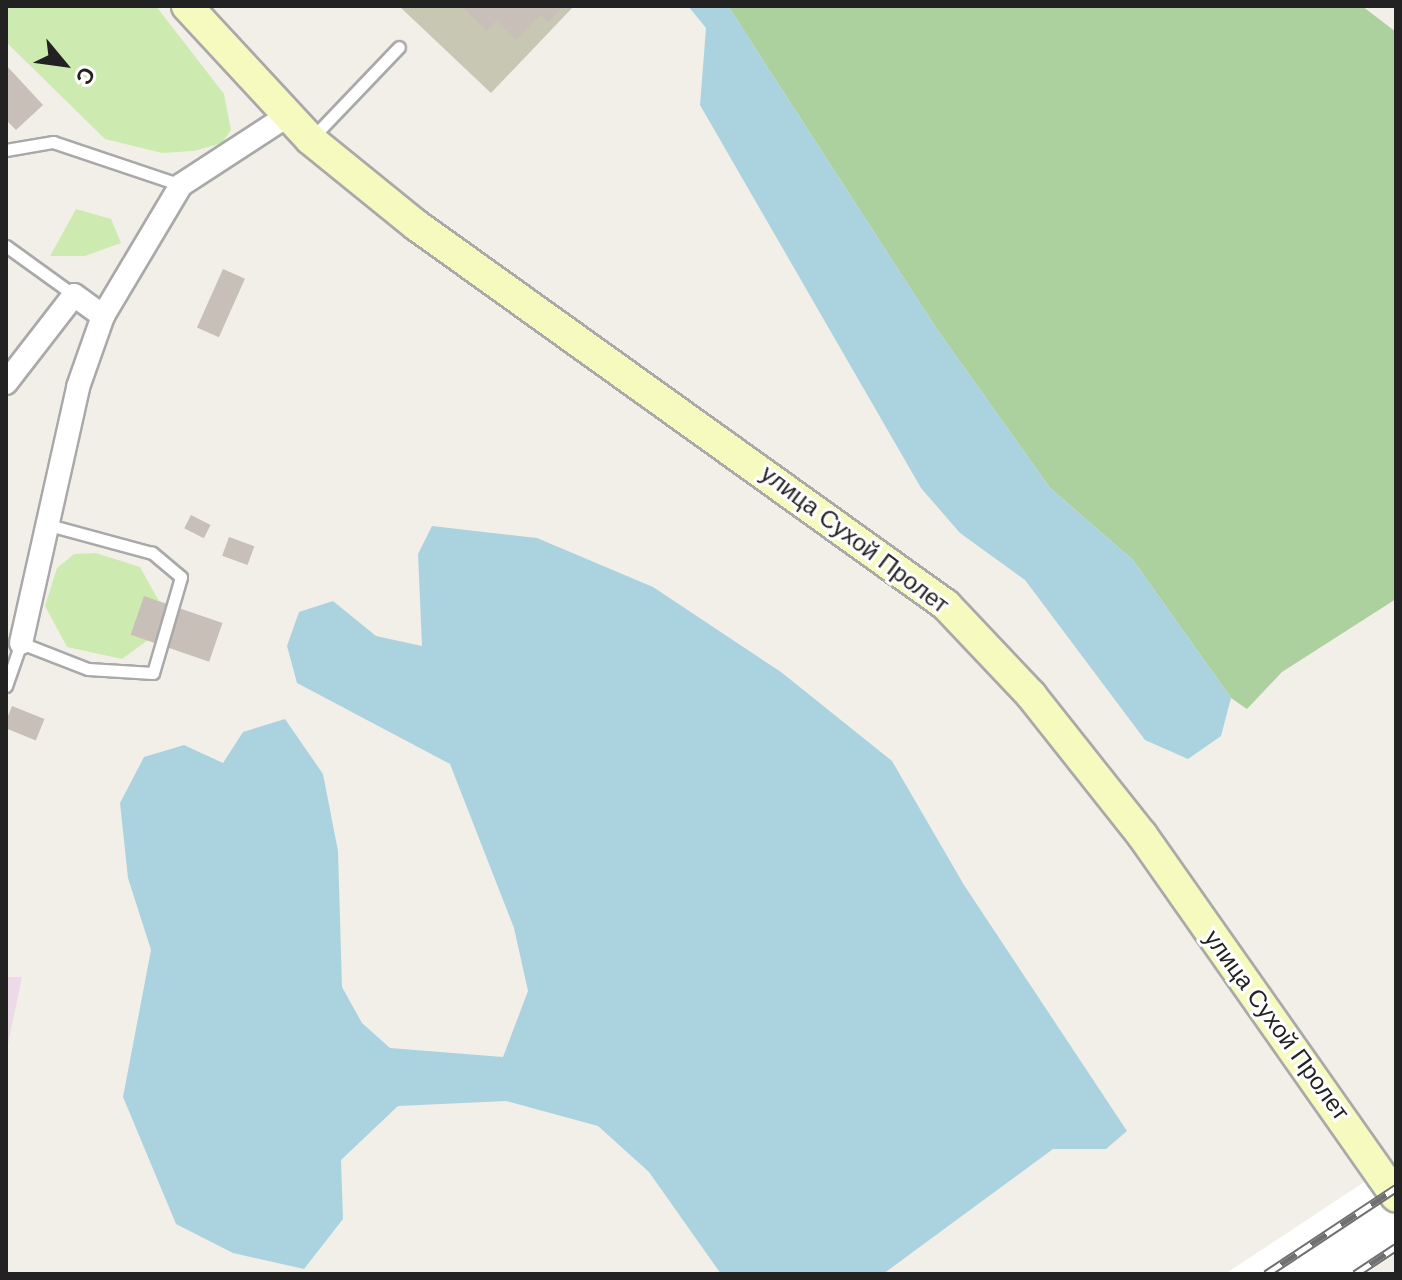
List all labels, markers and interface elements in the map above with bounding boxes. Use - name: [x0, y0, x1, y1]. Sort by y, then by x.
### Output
- north arrow: [24, 24, 104, 104]
- text: С: [71, 63, 100, 89]
- street label: улица Сухой Пролет: [755, 459, 955, 619]
- street label: улица Сухой Пролет: [1198, 924, 1356, 1126]

